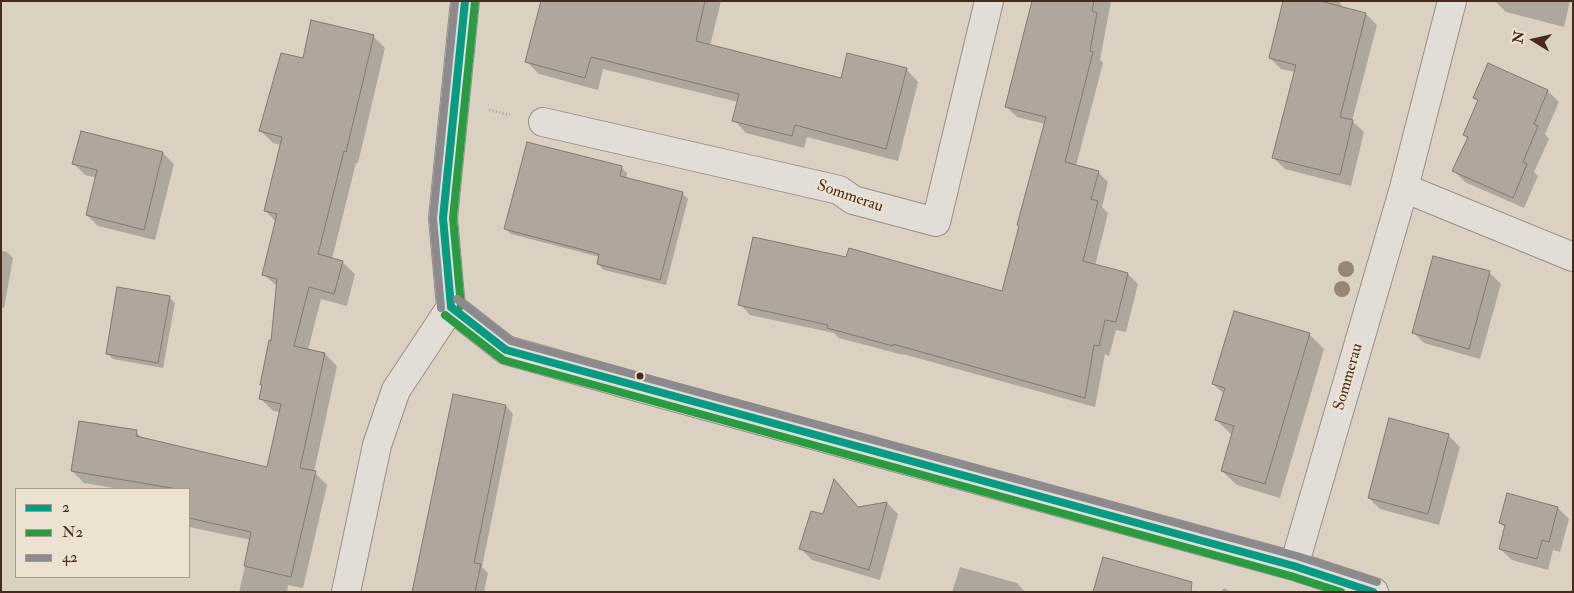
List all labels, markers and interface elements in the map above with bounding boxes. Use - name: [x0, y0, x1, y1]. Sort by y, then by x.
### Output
- north arrow: [1509, 15, 1559, 65]
- text: N: [1509, 30, 1528, 45]
- street label: Sommerau: [814, 177, 886, 217]
- street label: Sommerau: [1330, 341, 1368, 413]
- unlabelled marker: [635, 371, 645, 381]
- legend: [15, 488, 190, 578]
- text: 2: [62, 498, 70, 517]
- text: N2: [62, 523, 83, 542]
- text: 42: [62, 548, 78, 567]

